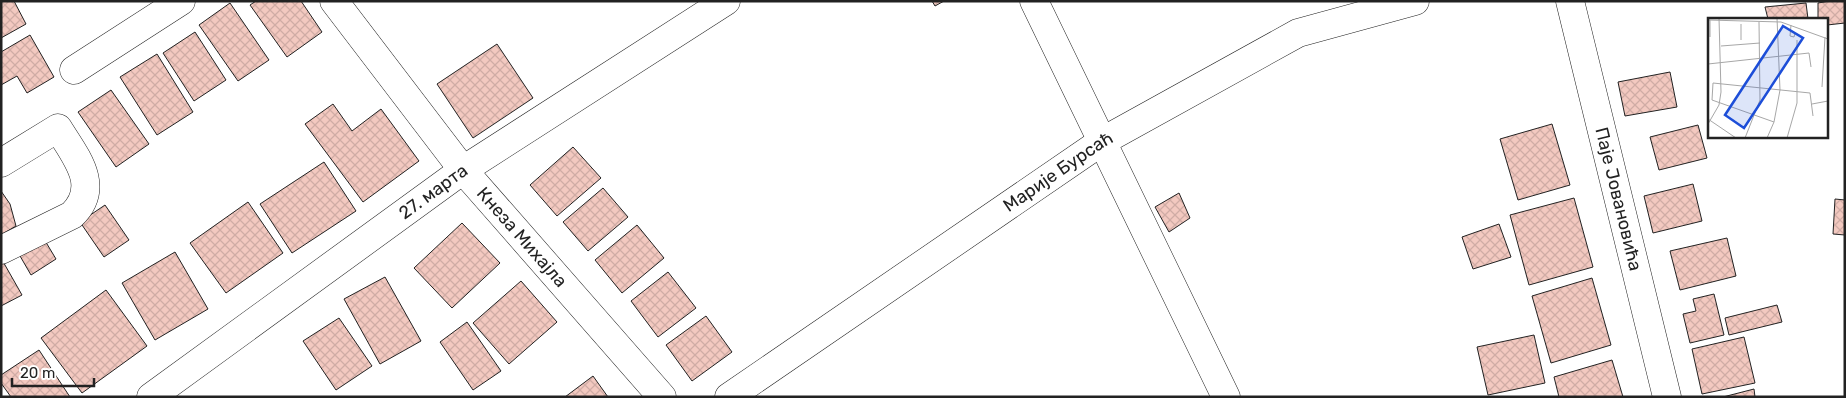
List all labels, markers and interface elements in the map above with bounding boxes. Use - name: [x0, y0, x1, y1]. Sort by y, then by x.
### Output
- inset map: [1708, 18, 1828, 138]
- street label: Паје Јовановића: [1590, 125, 1647, 273]
- street label: Марије Бурсаћ: [999, 127, 1117, 217]
- street label: 27. марта: [395, 159, 472, 224]
- street label: Кнеза Михајла: [472, 183, 572, 292]
- scale bar: [12, 356, 95, 388]
- text: 20 m: [20, 364, 55, 382]

